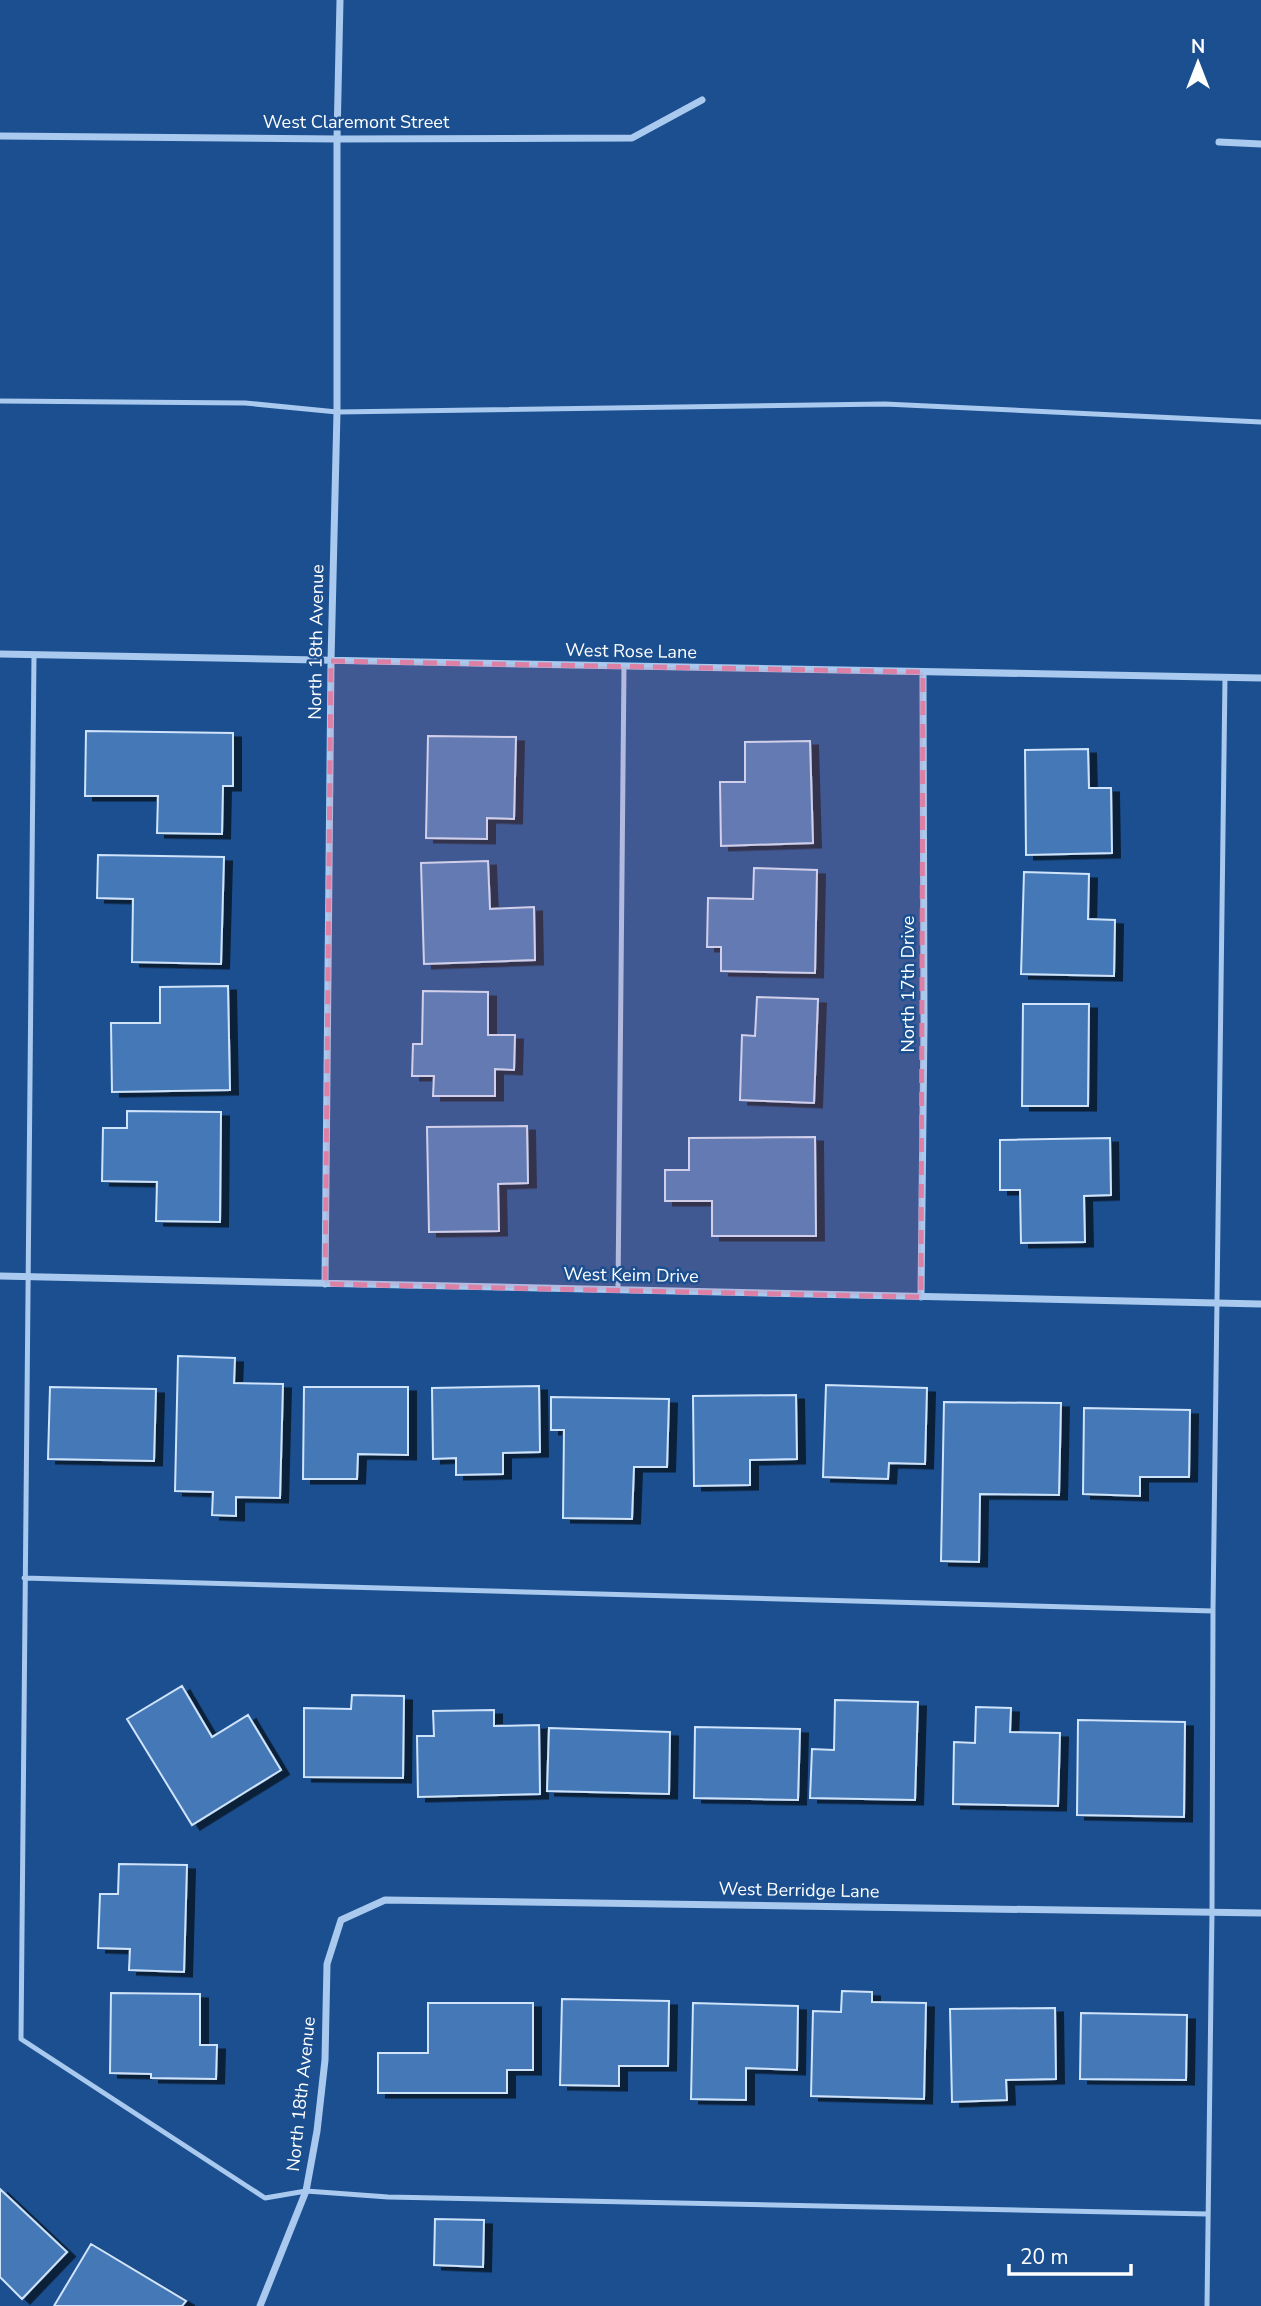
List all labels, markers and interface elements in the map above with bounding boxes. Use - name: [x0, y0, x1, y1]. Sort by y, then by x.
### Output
- north arrow: [1163, 28, 1233, 98]
- text: N: [1191, 34, 1205, 60]
- street label: West Claremont Street: [263, 110, 450, 134]
- street label: North 18th Avenue: [303, 564, 329, 720]
- street label: West Rose Lane: [565, 638, 697, 664]
- street label: North 17th Drive: [896, 916, 920, 1052]
- street label: West Keim Drive: [563, 1262, 699, 1288]
- street label: West Berridge Lane: [718, 1877, 880, 1903]
- street label: North 18th Avenue: [281, 2015, 321, 2173]
- scale bar: [1009, 2232, 1132, 2276]
- text: 20 m: [1020, 2243, 1069, 2271]

